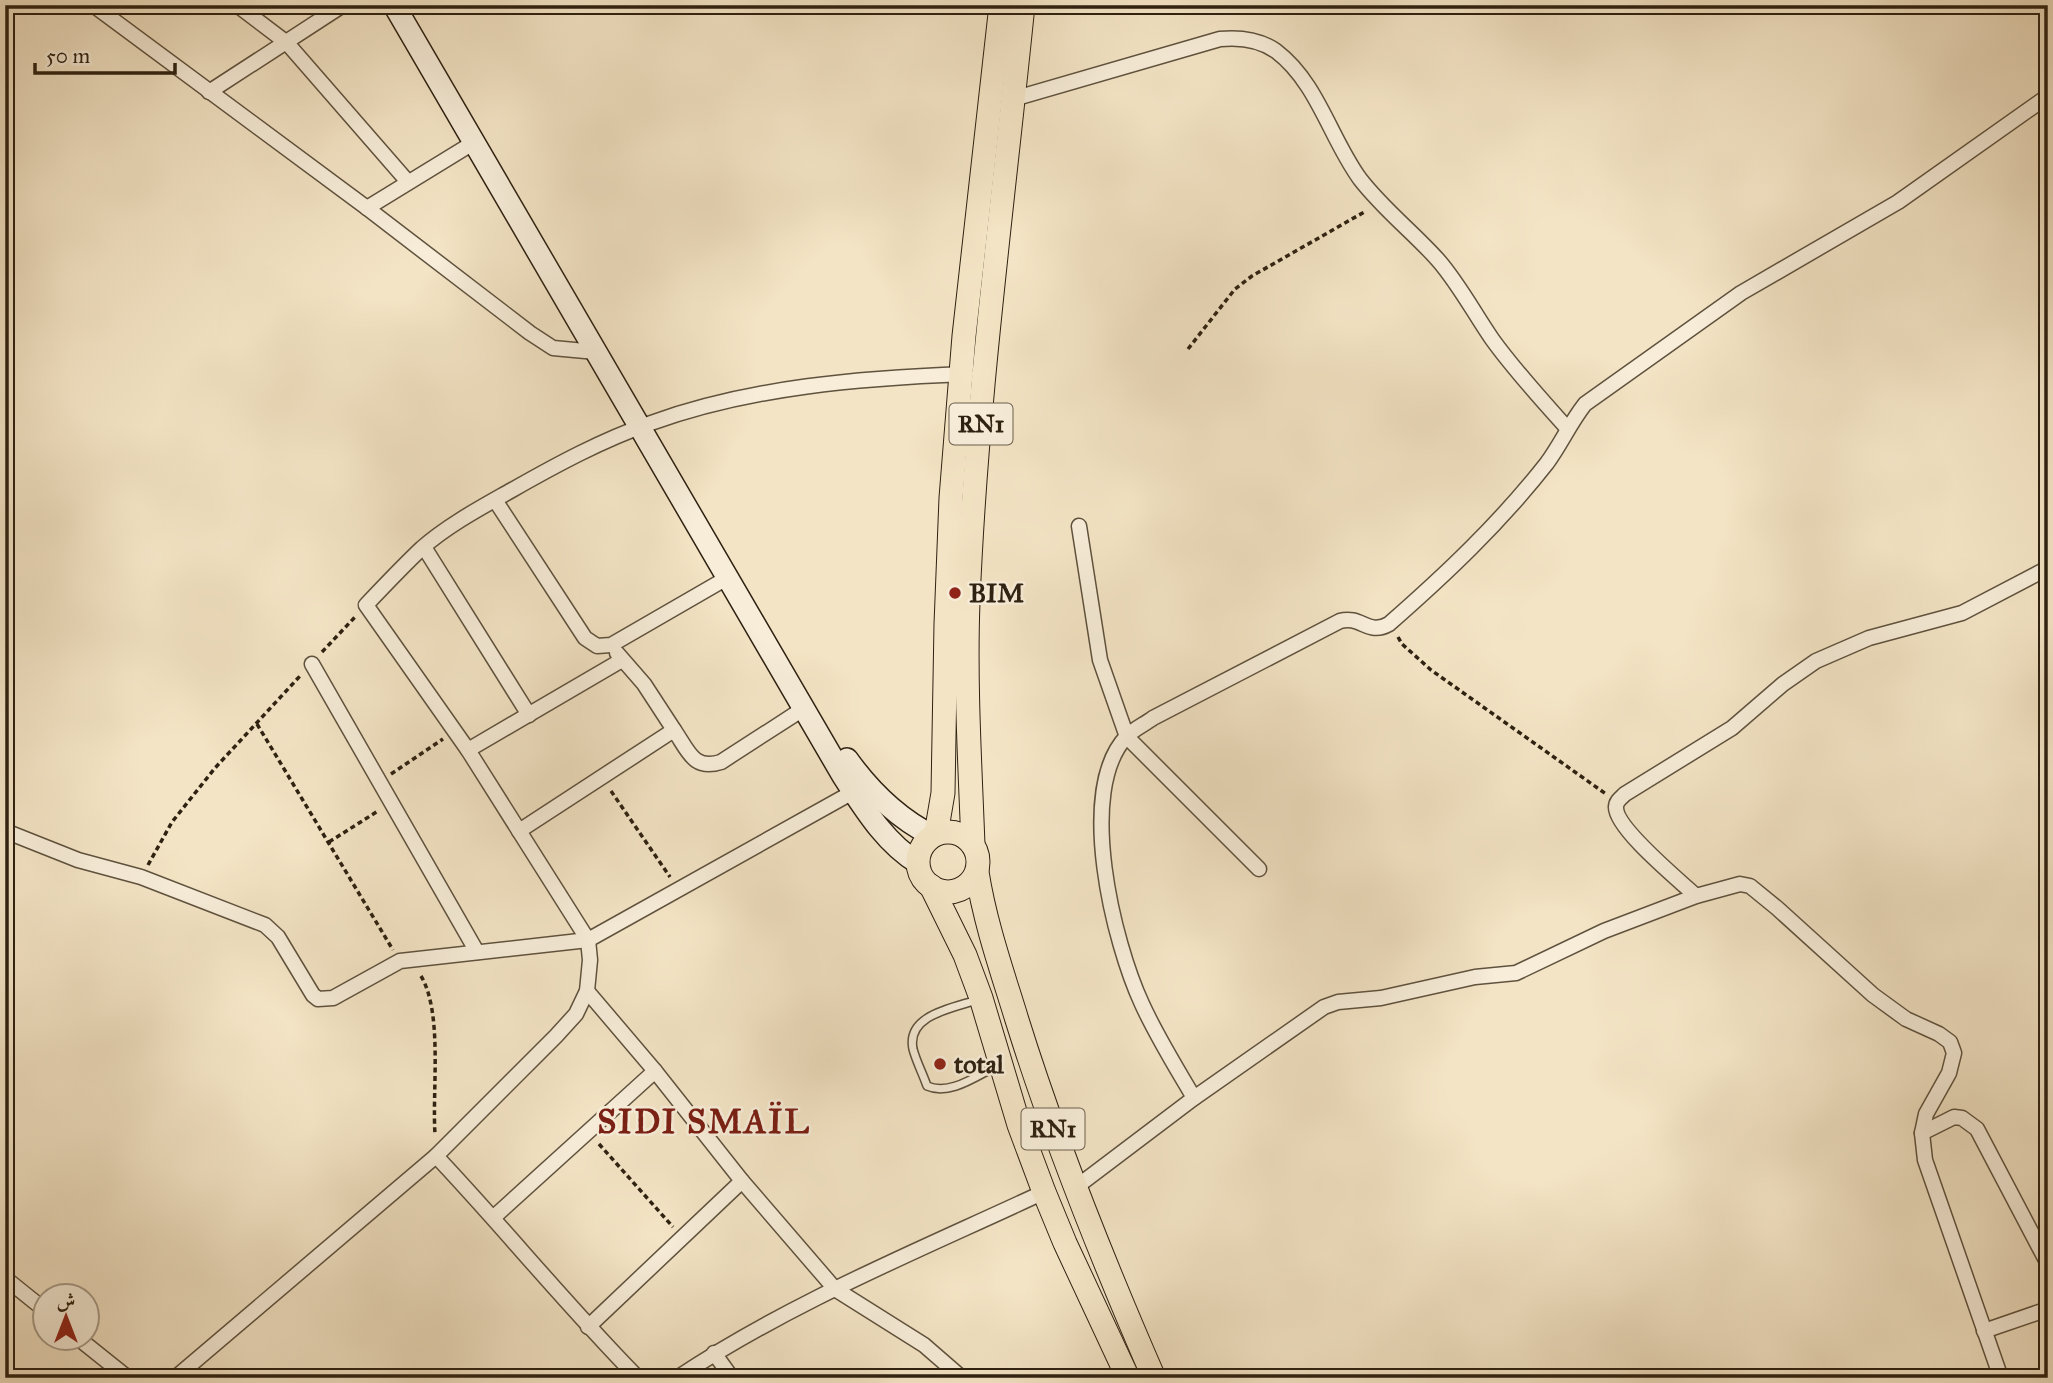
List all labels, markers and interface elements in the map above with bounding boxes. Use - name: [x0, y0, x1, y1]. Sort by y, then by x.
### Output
- scale bar: [35, 32, 175, 76]
- text: 50 m: [46, 43, 91, 69]
- road number: RN1: [950, 404, 1012, 444]
- place label: BIM: [969, 577, 1024, 609]
- marker: BIM: [947, 585, 963, 601]
- place label: total: [953, 1048, 1005, 1080]
- marker: total: [932, 1056, 948, 1072]
- district label: SIDI SMAÏL: [597, 1101, 811, 1142]
- road number: RN1: [1021, 1108, 1084, 1149]
- north arrow: [32, 1282, 102, 1352]
- text: ش: [57, 1289, 75, 1312]

